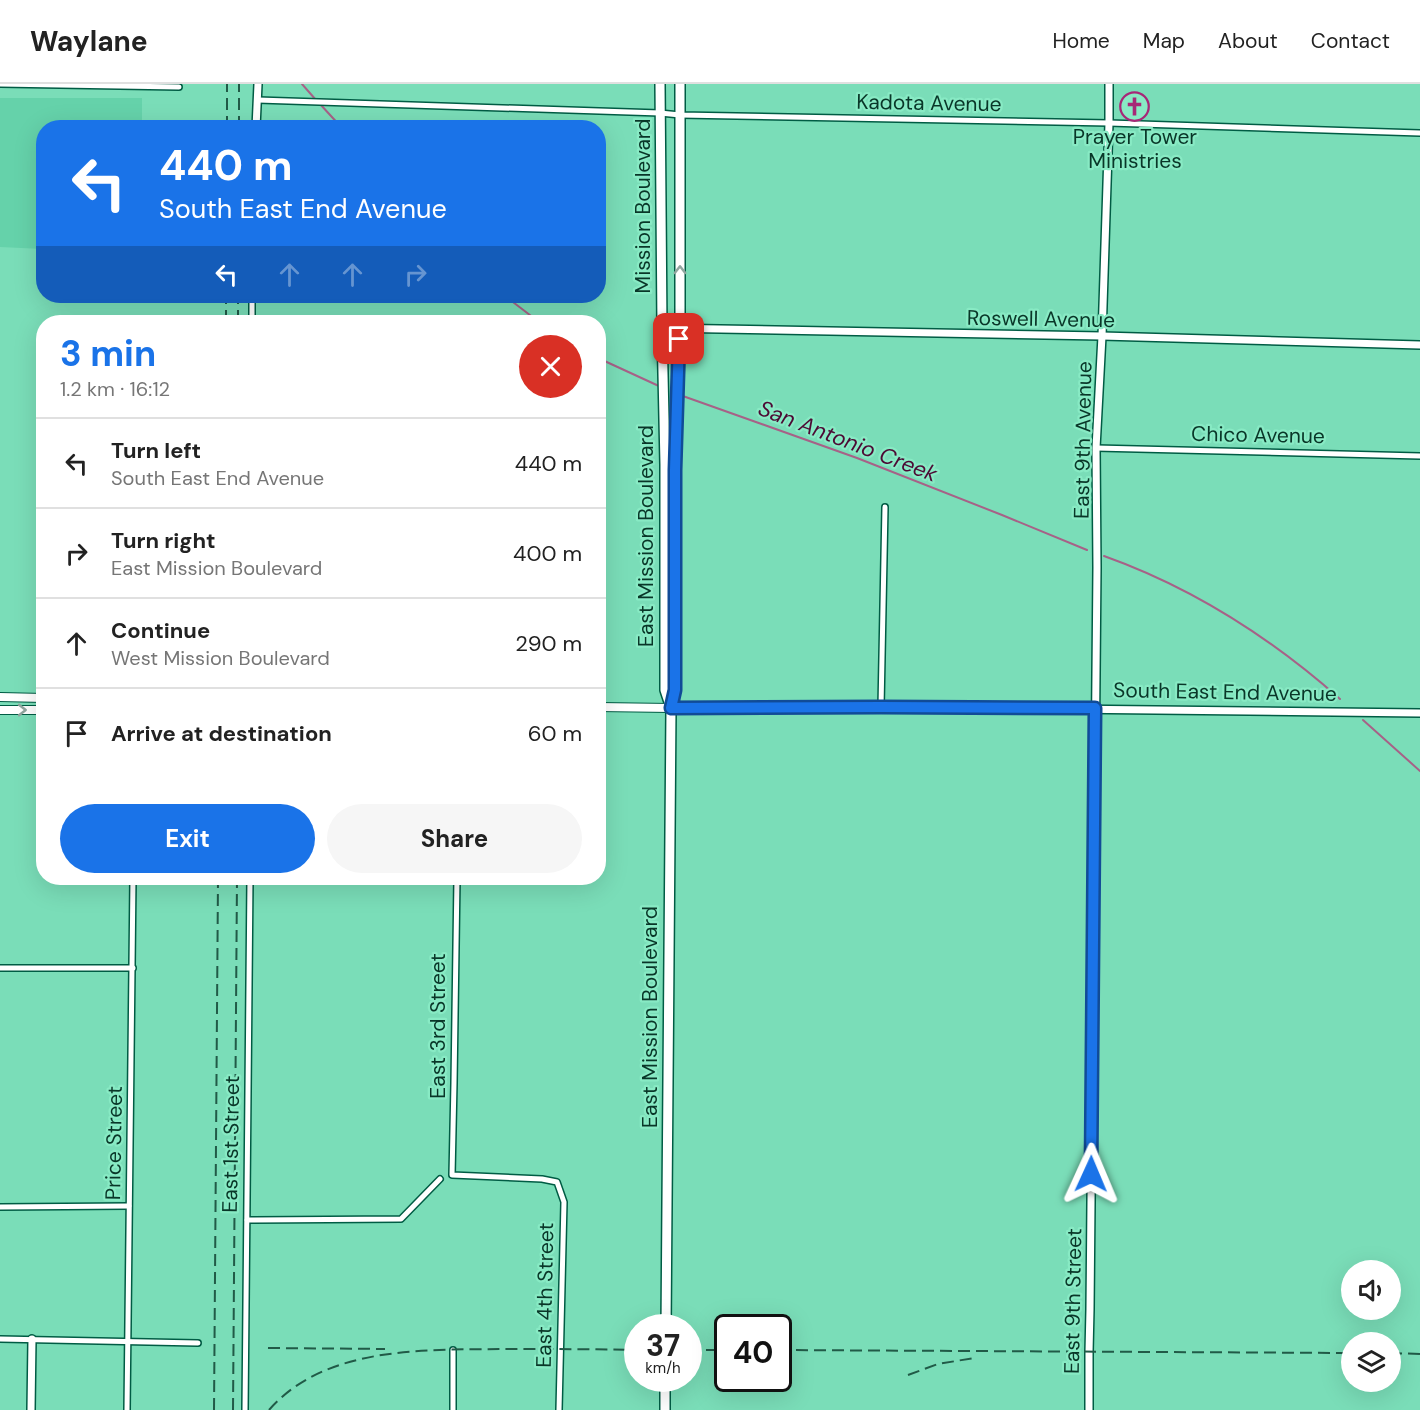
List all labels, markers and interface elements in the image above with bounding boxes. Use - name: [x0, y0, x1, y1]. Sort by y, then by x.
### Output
- text: Waylane: [30, 23, 148, 60]
- text: Home: [1052, 27, 1110, 55]
- text: Map: [1143, 27, 1185, 55]
- text: About: [1218, 27, 1278, 55]
- text: Contact: [1311, 27, 1390, 55]
- street label: Kadota Avenue: [856, 88, 1002, 118]
- church icon: Prayer Tower Ministries: [1119, 90, 1151, 122]
- street label: Mission Boulevard: [629, 119, 657, 293]
- place label: Prayer Tower Ministries: [1073, 123, 1197, 175]
- text: 440 m: [159, 138, 293, 193]
- icon: left: [60, 144, 138, 222]
- text: South East End Avenue: [159, 191, 447, 226]
- icon: left: [210, 258, 243, 291]
- icon: ahead: [273, 258, 306, 291]
- icon: ahead: [336, 258, 369, 291]
- icon: right: [399, 258, 432, 291]
- one-way arrow: [674, 265, 686, 274]
- street label: Roswell Avenue: [967, 304, 1115, 334]
- pin: [653, 313, 704, 364]
- icon: arrive: [662, 322, 695, 355]
- text: 3 min: [60, 330, 156, 377]
- button: close: [519, 335, 582, 398]
- street label: East 9th Avenue: [1068, 361, 1098, 519]
- text: 1.2 km · 16:12: [60, 376, 170, 402]
- water label: San Antonio Creek: [754, 393, 942, 489]
- street label: Chico Avenue: [1191, 420, 1325, 450]
- street label: East Mission Boulevard: [632, 425, 660, 647]
- text: Turn left: [111, 436, 201, 465]
- icon: left: [60, 447, 93, 480]
- text: 440 m: [515, 449, 582, 478]
- text: South East End Avenue: [111, 465, 324, 491]
- text: Turn right: [111, 526, 216, 555]
- icon: right: [60, 537, 93, 570]
- text: 400 m: [513, 539, 582, 568]
- text: East Mission Boulevard: [111, 555, 322, 581]
- text: Continue: [111, 616, 210, 645]
- icon: ahead: [60, 627, 93, 660]
- text: 290 m: [515, 629, 582, 658]
- text: West Mission Boulevard: [111, 645, 330, 671]
- street label: South East End Avenue: [1113, 676, 1337, 708]
- one-way arrow: [17, 704, 26, 716]
- icon: arrive: [60, 717, 93, 750]
- text: Arrive at destination: [111, 719, 332, 748]
- text: 60 m: [528, 719, 582, 748]
- button: Exit: [60, 804, 315, 873]
- button: Share: [327, 804, 582, 873]
- street label: East Mission Boulevard: [636, 906, 664, 1128]
- street label: East 3rd Street: [424, 953, 452, 1099]
- street label: East 1st Street: [216, 1075, 246, 1213]
- street label: Price Street: [99, 1086, 129, 1200]
- position arrow: [1059, 1142, 1123, 1206]
- street label: East 4th Street: [530, 1222, 560, 1368]
- street label: East 9th Street: [1058, 1228, 1088, 1374]
- map controls: [1341, 1260, 1401, 1392]
- button: sound: [1341, 1260, 1401, 1320]
- speed limit sign: 40: [714, 1314, 792, 1392]
- text: 37: [646, 1326, 680, 1365]
- button: layers: [1341, 1332, 1401, 1392]
- text: km/h: [645, 1358, 681, 1378]

